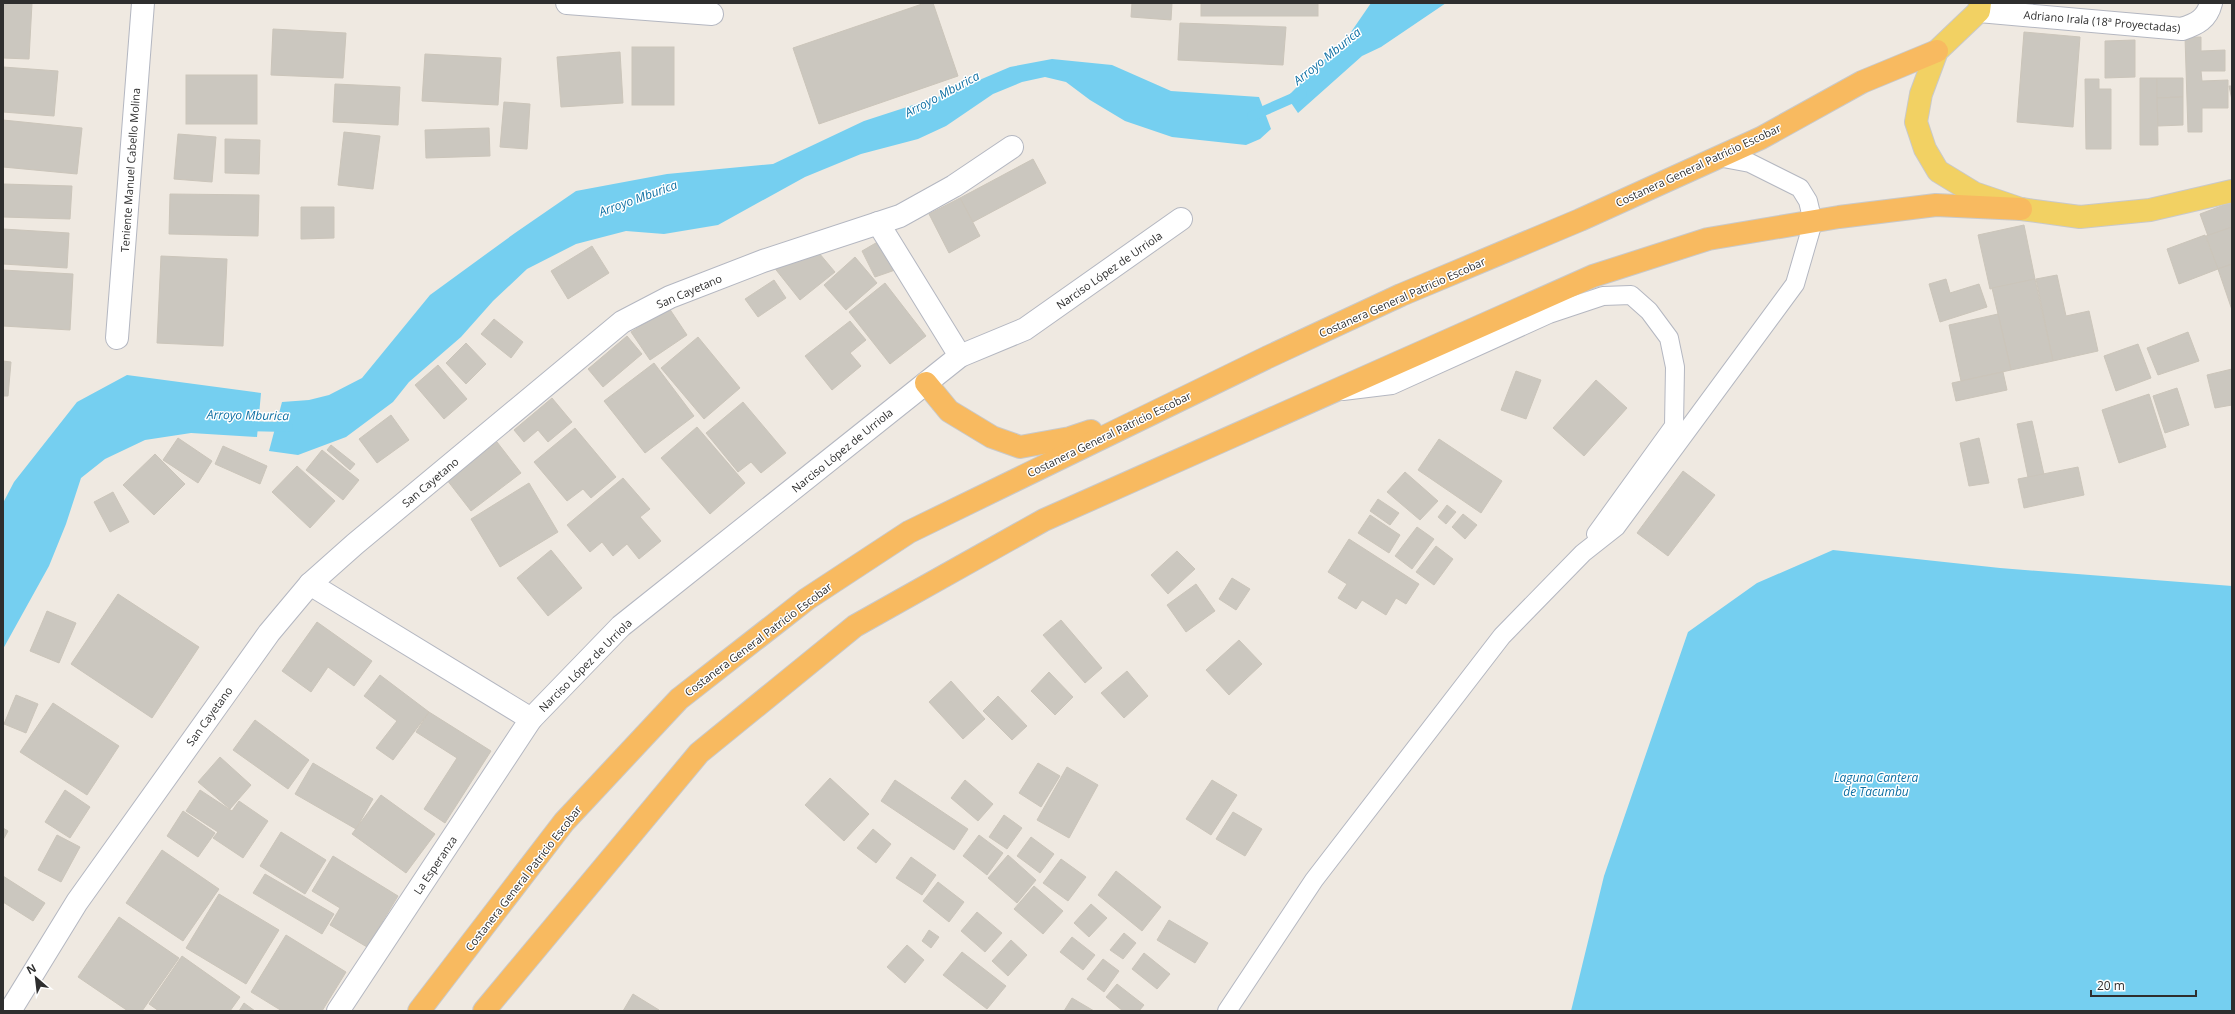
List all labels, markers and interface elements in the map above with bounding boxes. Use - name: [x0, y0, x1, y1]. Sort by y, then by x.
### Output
- street label: Adriano Irala (18ª Proyectadas): [2023, 7, 2181, 35]
- water label: Arroyo Mburica: [1289, 23, 1364, 89]
- water label: Arroyo Mburica: [901, 67, 982, 121]
- street label: Teniente Manuel Cabello Molina: [117, 87, 143, 253]
- street label: Costanera General Patricio Escobar: [1613, 120, 1783, 210]
- water label: Arroyo Mburica: [596, 176, 680, 220]
- street label: Narciso López de Urriola: [1053, 228, 1165, 312]
- street label: Costanera General Patricio Escobar: [1316, 253, 1488, 341]
- street label: San Cayetano: [654, 270, 724, 312]
- street label: Costanera General Patricio Escobar: [1025, 387, 1194, 480]
- street label: Narciso López de Urriola: [788, 405, 896, 495]
- water label: Arroyo Mburica: [206, 406, 289, 424]
- street label: San Cayetano: [398, 454, 462, 510]
- street label: Costanera General Patricio Escobar: [681, 578, 835, 699]
- street label: Narciso López de Urriola: [535, 615, 635, 715]
- street label: San Cayetano: [182, 683, 236, 749]
- water label: Laguna Cantera de Tacumbu: [1834, 769, 1919, 800]
- street label: Costanera General Patricio Escobar: [462, 802, 585, 954]
- street label: La Esperanza: [410, 833, 460, 897]
- north arrow: [16, 958, 56, 998]
- text: N: [24, 960, 39, 977]
- scale bar: [2091, 972, 2196, 998]
- text: 20 m: [2097, 977, 2125, 994]

